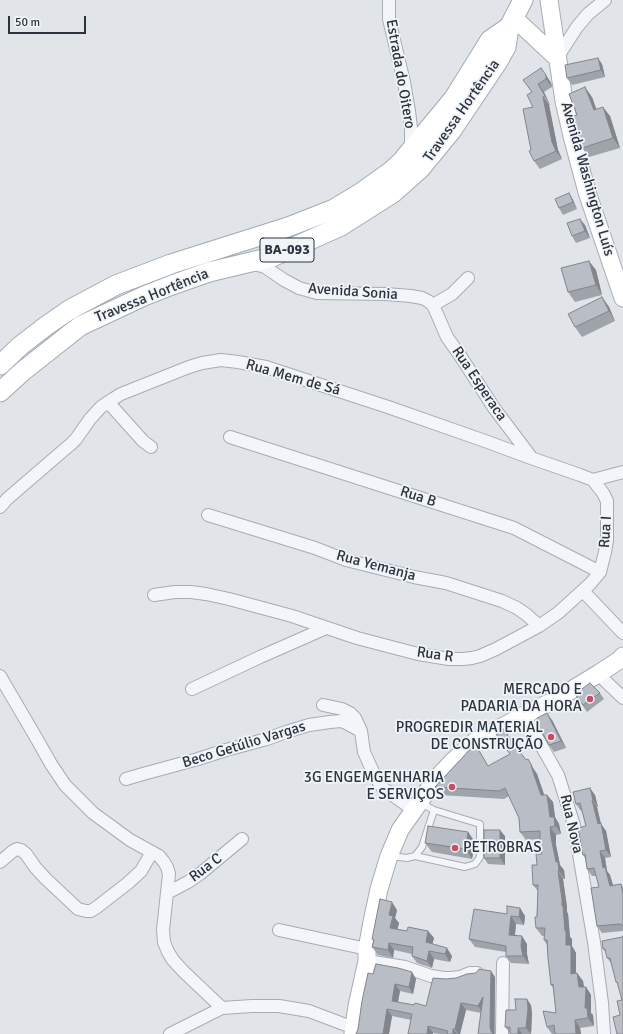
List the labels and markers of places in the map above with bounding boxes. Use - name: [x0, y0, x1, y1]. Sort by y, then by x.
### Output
- place label: MERCADO E PADARIA DA HORA: [461, 681, 582, 716]
- marker: MERCADO E PADARIA DA HORA: [585, 694, 595, 704]
- place label: PROGREDIR MATERIAL DE CONSTRUÇÃO: [396, 719, 543, 754]
- marker: PROGREDIR MATERIAL DE CONSTRUÇÃO: [546, 732, 556, 742]
- place label: 3G ENGEMGENHARIA E SERVIÇOS: [304, 769, 444, 804]
- marker: 3G ENGEMGENHARIA E SERVIÇOS: [447, 782, 457, 792]
- place label: PETROBRAS: [463, 839, 542, 857]
- marker: PETROBRAS: [450, 843, 460, 853]

